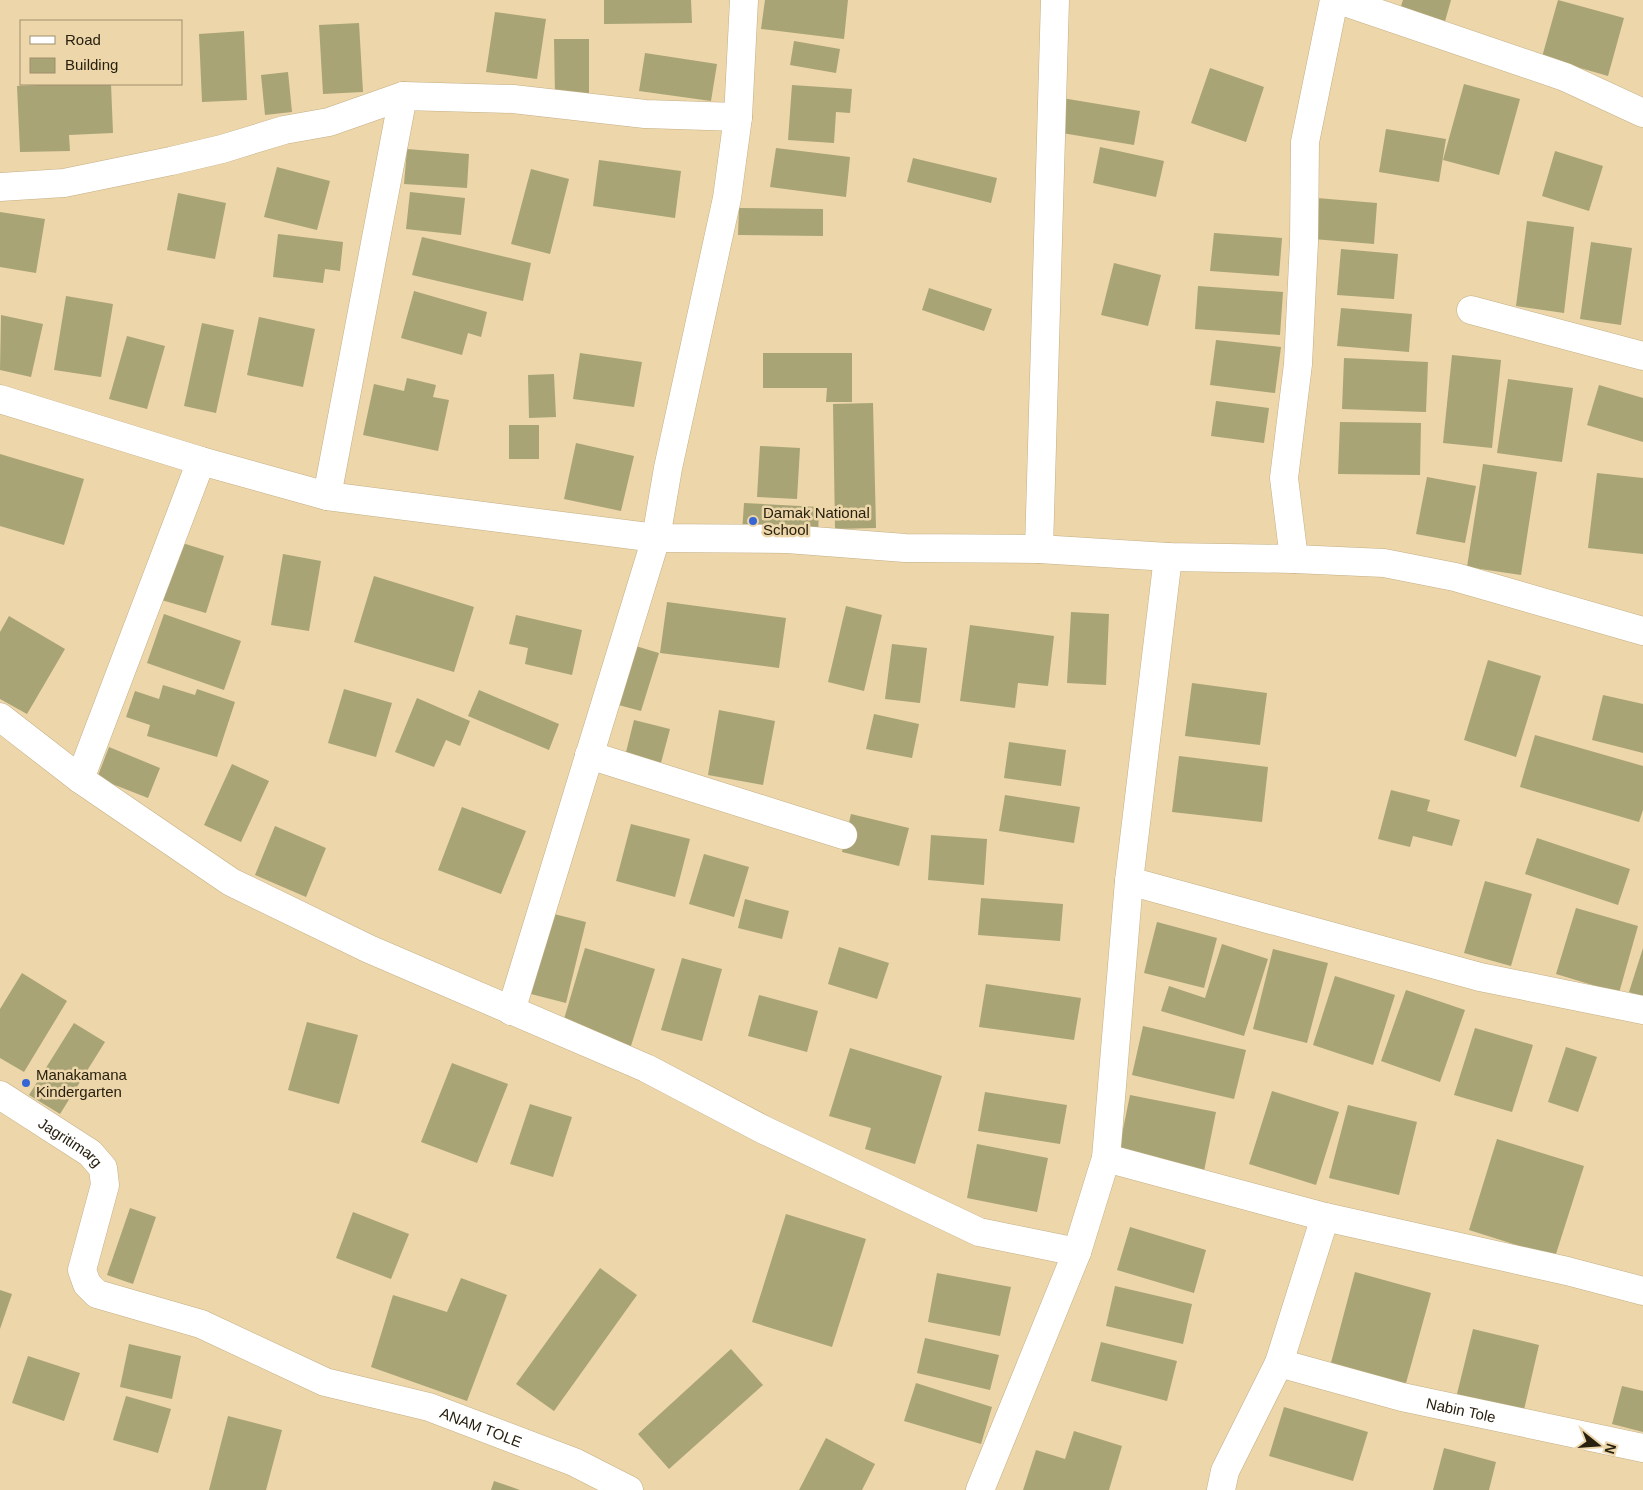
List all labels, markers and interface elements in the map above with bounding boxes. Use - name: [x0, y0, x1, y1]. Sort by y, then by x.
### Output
- legend: [20, 20, 182, 85]
- text: Road: [65, 31, 101, 48]
- text: Building: [65, 56, 118, 73]
- place label: Damak National School: [763, 504, 870, 538]
- marker: Damak National School: [747, 515, 759, 527]
- place label: Manakamana Kindergarten: [36, 1066, 128, 1100]
- marker: Manakamana Kindergarten: [20, 1077, 32, 1089]
- street label: Jagritimarg: [36, 1114, 106, 1170]
- street label: Nabin Tole: [1425, 1394, 1497, 1425]
- street label: ANAM TOLE: [438, 1404, 524, 1450]
- north arrow: [1573, 1420, 1623, 1470]
- text: N: [1601, 1442, 1620, 1456]

